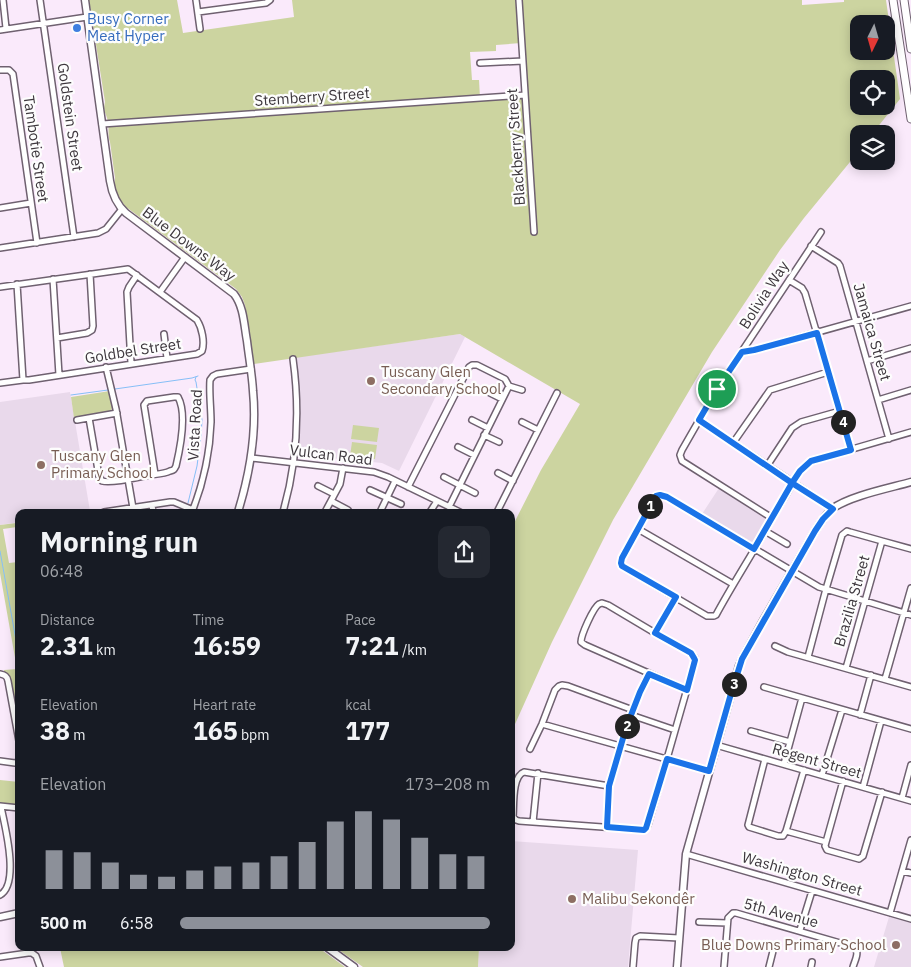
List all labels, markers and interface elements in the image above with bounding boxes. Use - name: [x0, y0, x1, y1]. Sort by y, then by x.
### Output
- place label: Busy Corner Meat Hyper: [87, 9, 169, 45]
- north arrow: [850, 15, 895, 60]
- map controls: [850, 15, 895, 170]
- marker: Busy Corner Meat Hyper: [71, 22, 83, 34]
- street label: Goldstein Street: [53, 62, 88, 172]
- button: locate: [850, 70, 895, 115]
- street label: Stemberry Street: [254, 83, 370, 110]
- street label: Blackberry Street: [502, 88, 529, 206]
- street label: Tambotie Street: [20, 94, 53, 204]
- button: layers: [850, 125, 895, 170]
- street label: Blue Downs Way: [139, 202, 240, 285]
- street label: Bolivia Way: [735, 257, 793, 332]
- street label: Jamaica Street: [849, 281, 896, 383]
- street label: Goldbel Street: [83, 334, 182, 368]
- place label: Tuscany Glen Secondary School: [381, 362, 501, 398]
- pin: [696, 368, 738, 410]
- marker: Tuscany Glen Secondary School: [365, 375, 377, 387]
- icon: arrive: [703, 375, 731, 403]
- street label: Vista Road: [183, 389, 206, 461]
- pin: 4: [830, 410, 856, 434]
- text: 4: [839, 413, 848, 431]
- street label: Vulcan Road: [288, 440, 374, 469]
- place label: Tuscany Glen Primary School: [51, 446, 153, 482]
- marker: Tuscany Glen Primary School: [35, 459, 47, 471]
- pin: 1: [638, 494, 662, 518]
- text: 1: [646, 497, 655, 515]
- text: Morning run: [40, 523, 198, 560]
- button: share: [438, 526, 490, 578]
- street label: Brazilia Street: [829, 553, 874, 649]
- text: 06:48: [40, 561, 83, 581]
- text: Distance: [40, 611, 95, 629]
- text: Time: [193, 611, 224, 629]
- text: Pace: [345, 611, 376, 629]
- text: 2.31: [40, 629, 93, 662]
- text: 16:59: [193, 629, 261, 662]
- text: 7:21: [345, 629, 399, 662]
- text: km: [93, 641, 116, 659]
- text: /km: [399, 641, 427, 659]
- pin: 3: [722, 672, 746, 696]
- text: 3: [730, 675, 739, 693]
- text: Elevation: [40, 696, 98, 714]
- text: Heart rate: [193, 696, 256, 714]
- text: kcal: [345, 696, 371, 714]
- text: 38: [40, 714, 70, 747]
- text: 165: [193, 714, 238, 747]
- text: 177: [345, 714, 390, 747]
- pin: 2: [614, 714, 640, 738]
- text: 2: [623, 717, 632, 735]
- text: m: [70, 726, 86, 744]
- text: bpm: [238, 726, 269, 744]
- street label: Regent Street: [770, 739, 864, 782]
- text: Elevation: [40, 774, 106, 794]
- text: 173–208 m: [405, 774, 490, 794]
- street label: Washington Street: [740, 847, 864, 900]
- place label: Malibu Sekondêr: [582, 889, 695, 908]
- marker: Malibu Sekondêr: [566, 893, 578, 905]
- street label: 5th Avenue: [742, 893, 820, 932]
- text: 500 m: [40, 913, 87, 933]
- text: 6:58: [120, 913, 153, 933]
- place label: Blue Downs Primary School: [701, 935, 886, 954]
- marker: Blue Downs Primary School: [890, 939, 902, 951]

